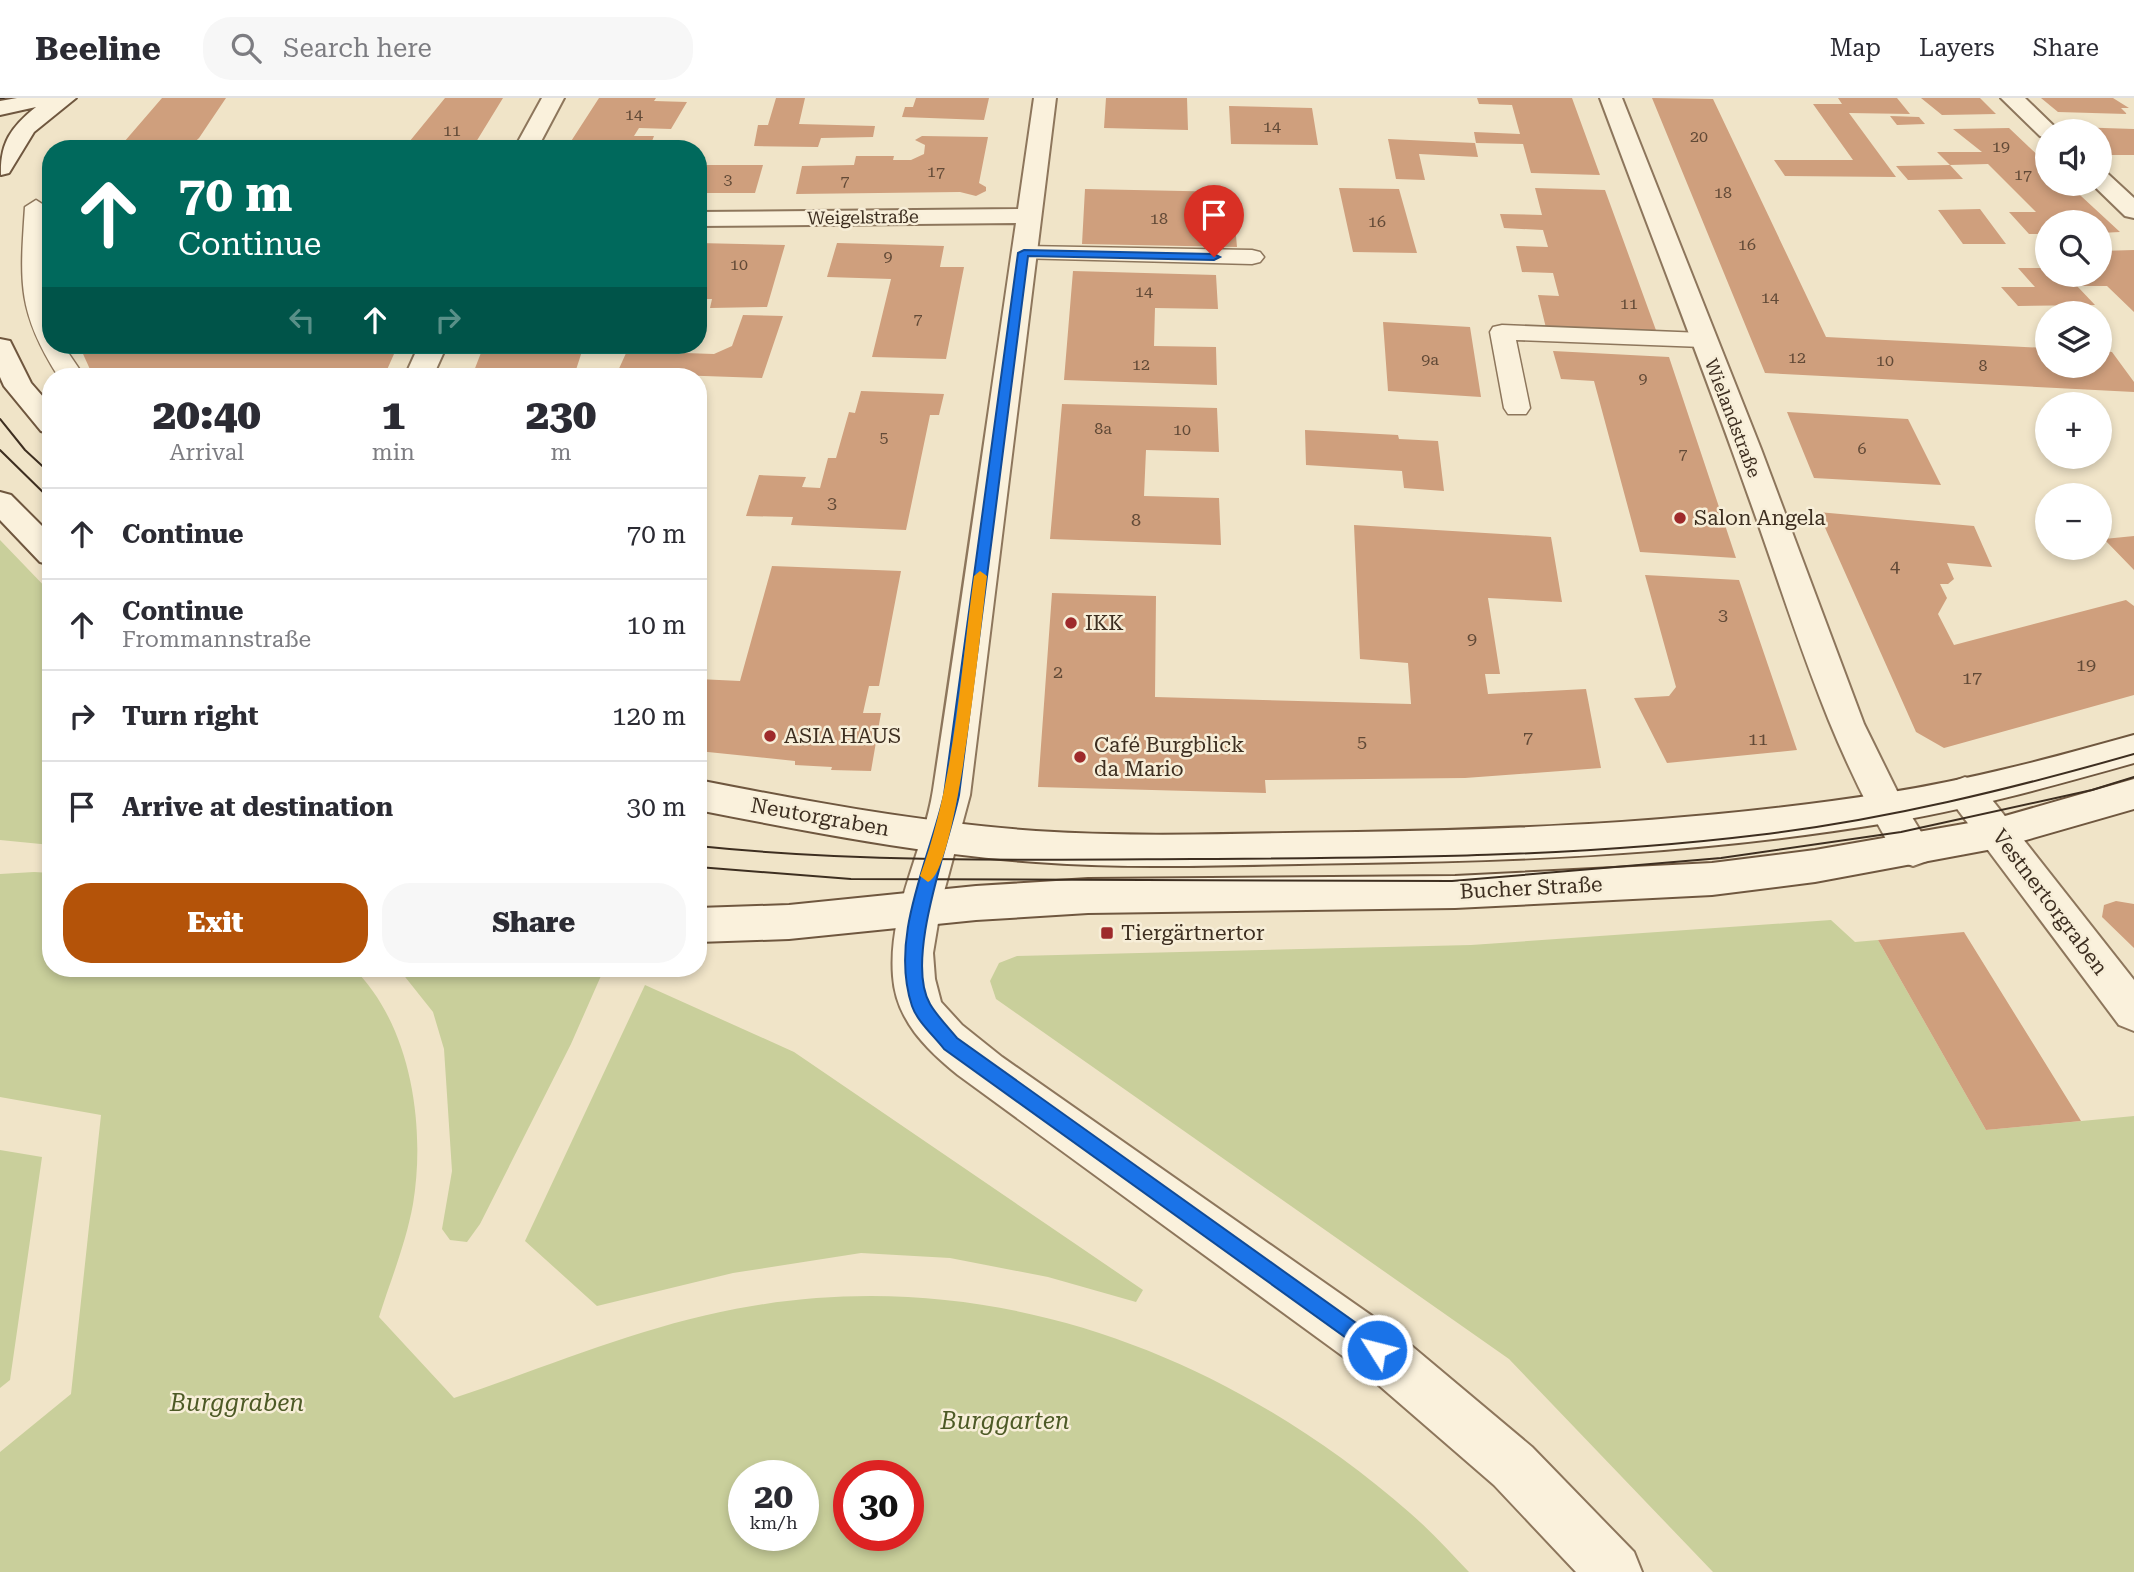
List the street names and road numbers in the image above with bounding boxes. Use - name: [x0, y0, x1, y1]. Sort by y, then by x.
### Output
- street label: Weigelstraße: [807, 206, 919, 228]
- street label: Wielandstraße: [1701, 356, 1765, 480]
- street label: Neutorgraben: [749, 793, 892, 841]
- street label: Vestnertorgraben: [1987, 824, 2113, 980]
- street label: Bucher Straße: [1459, 872, 1603, 904]

